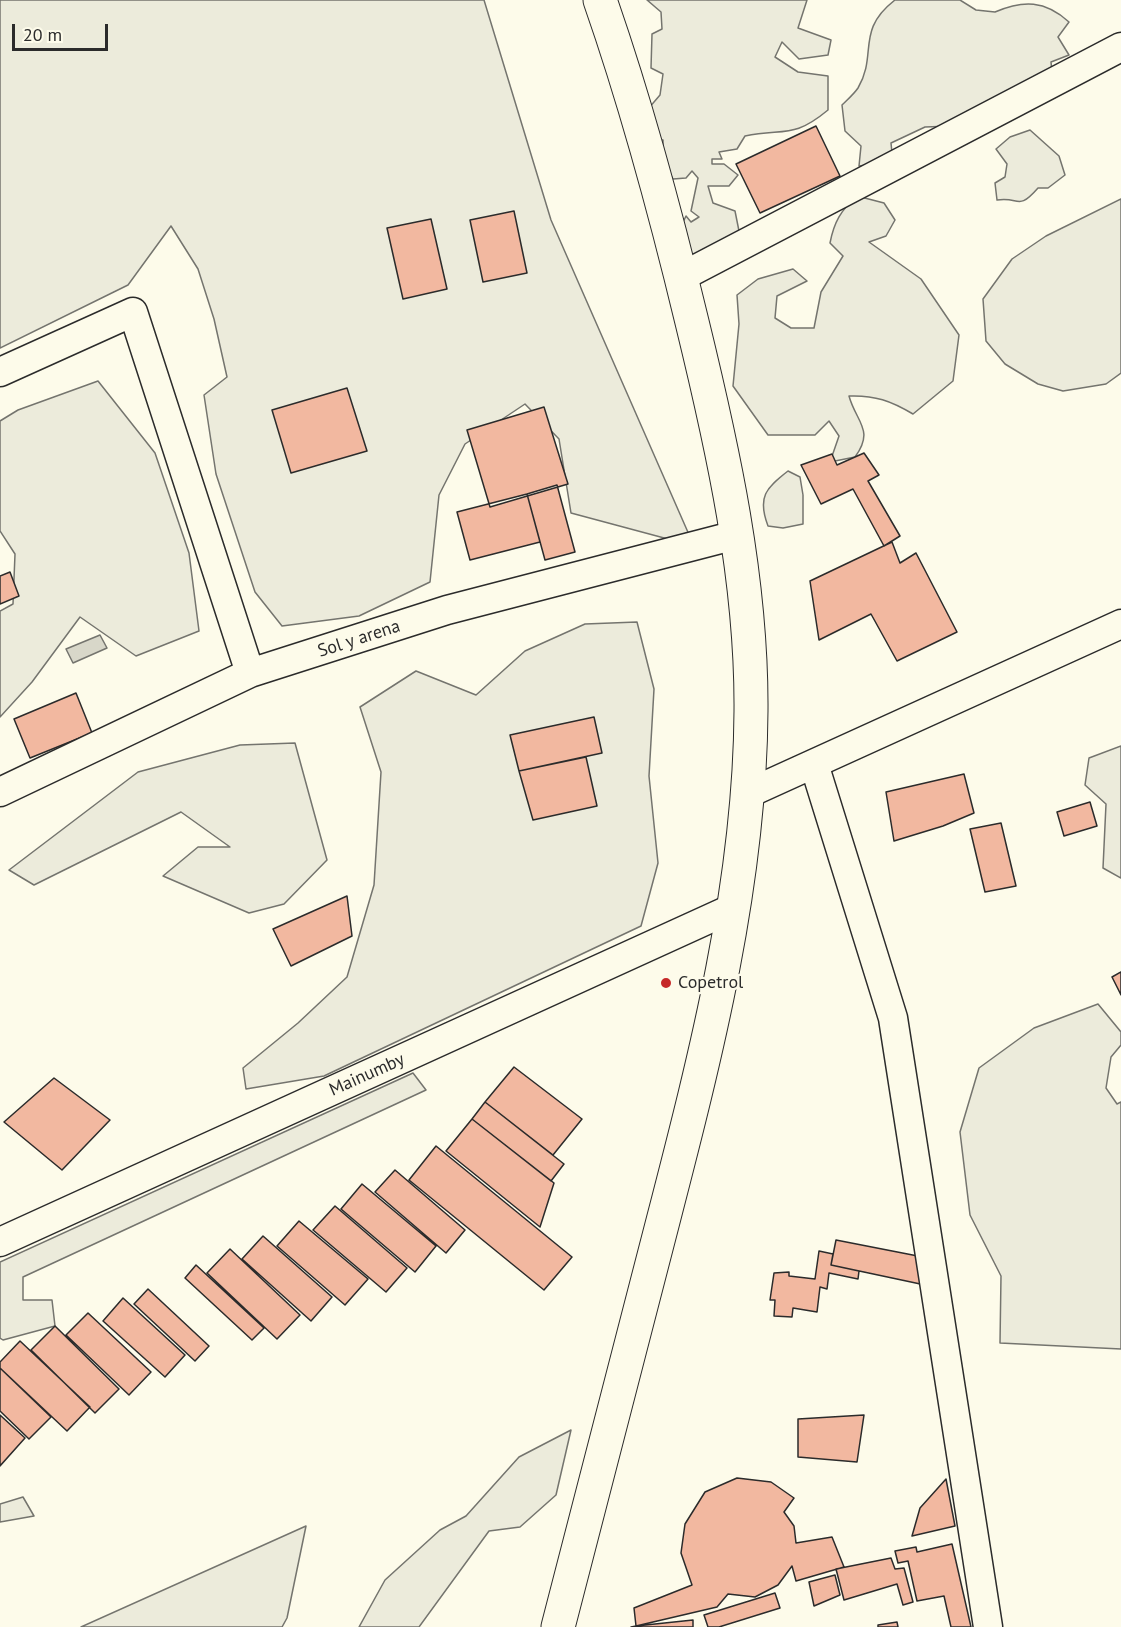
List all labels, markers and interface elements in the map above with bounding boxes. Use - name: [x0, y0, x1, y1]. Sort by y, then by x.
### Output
- scale bar: [15, 12, 111, 50]
- text: 20 m: [23, 23, 62, 46]
- street label: Sol y arena: [315, 616, 403, 662]
- place label: Copetrol: [678, 972, 743, 994]
- marker: Copetrol: [659, 976, 673, 990]
- street label: Mainumby: [326, 1049, 408, 1101]

